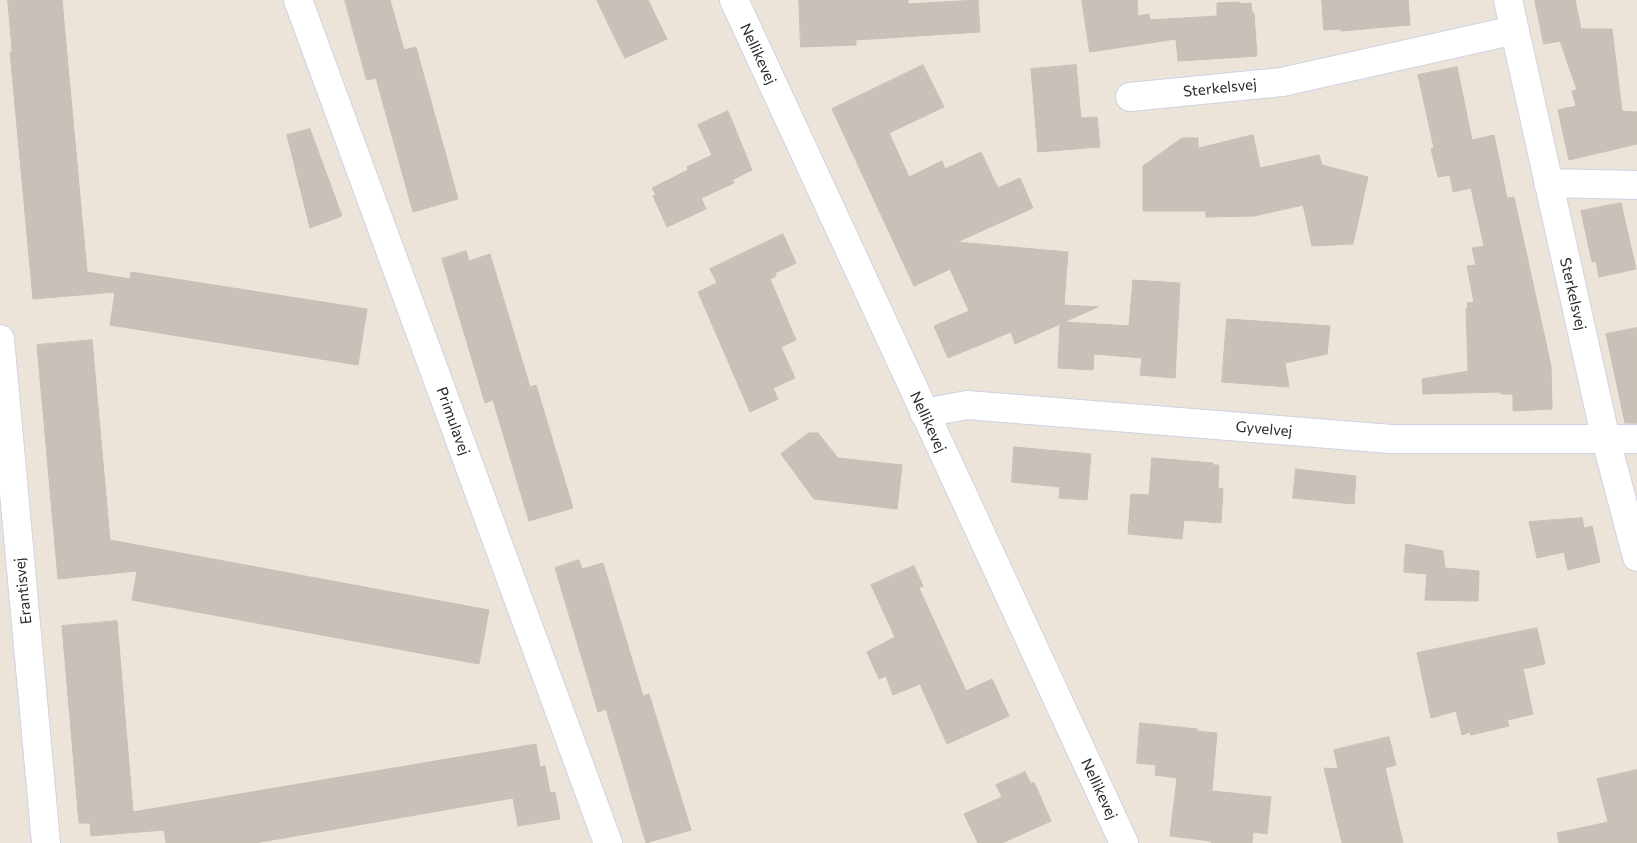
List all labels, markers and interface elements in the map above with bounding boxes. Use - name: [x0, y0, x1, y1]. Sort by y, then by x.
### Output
- street label: Nellikevej: [736, 21, 780, 87]
- street label: Sterkelsvej: [1182, 75, 1258, 101]
- street label: Sterkelsvej: [1556, 256, 1590, 332]
- street label: Primulavej: [432, 384, 474, 458]
- street label: Nellikevej: [906, 389, 950, 455]
- street label: Gyvelvej: [1235, 418, 1293, 440]
- street label: Erantisvej: [11, 557, 35, 625]
- street label: Nellikevej: [1077, 756, 1121, 822]

